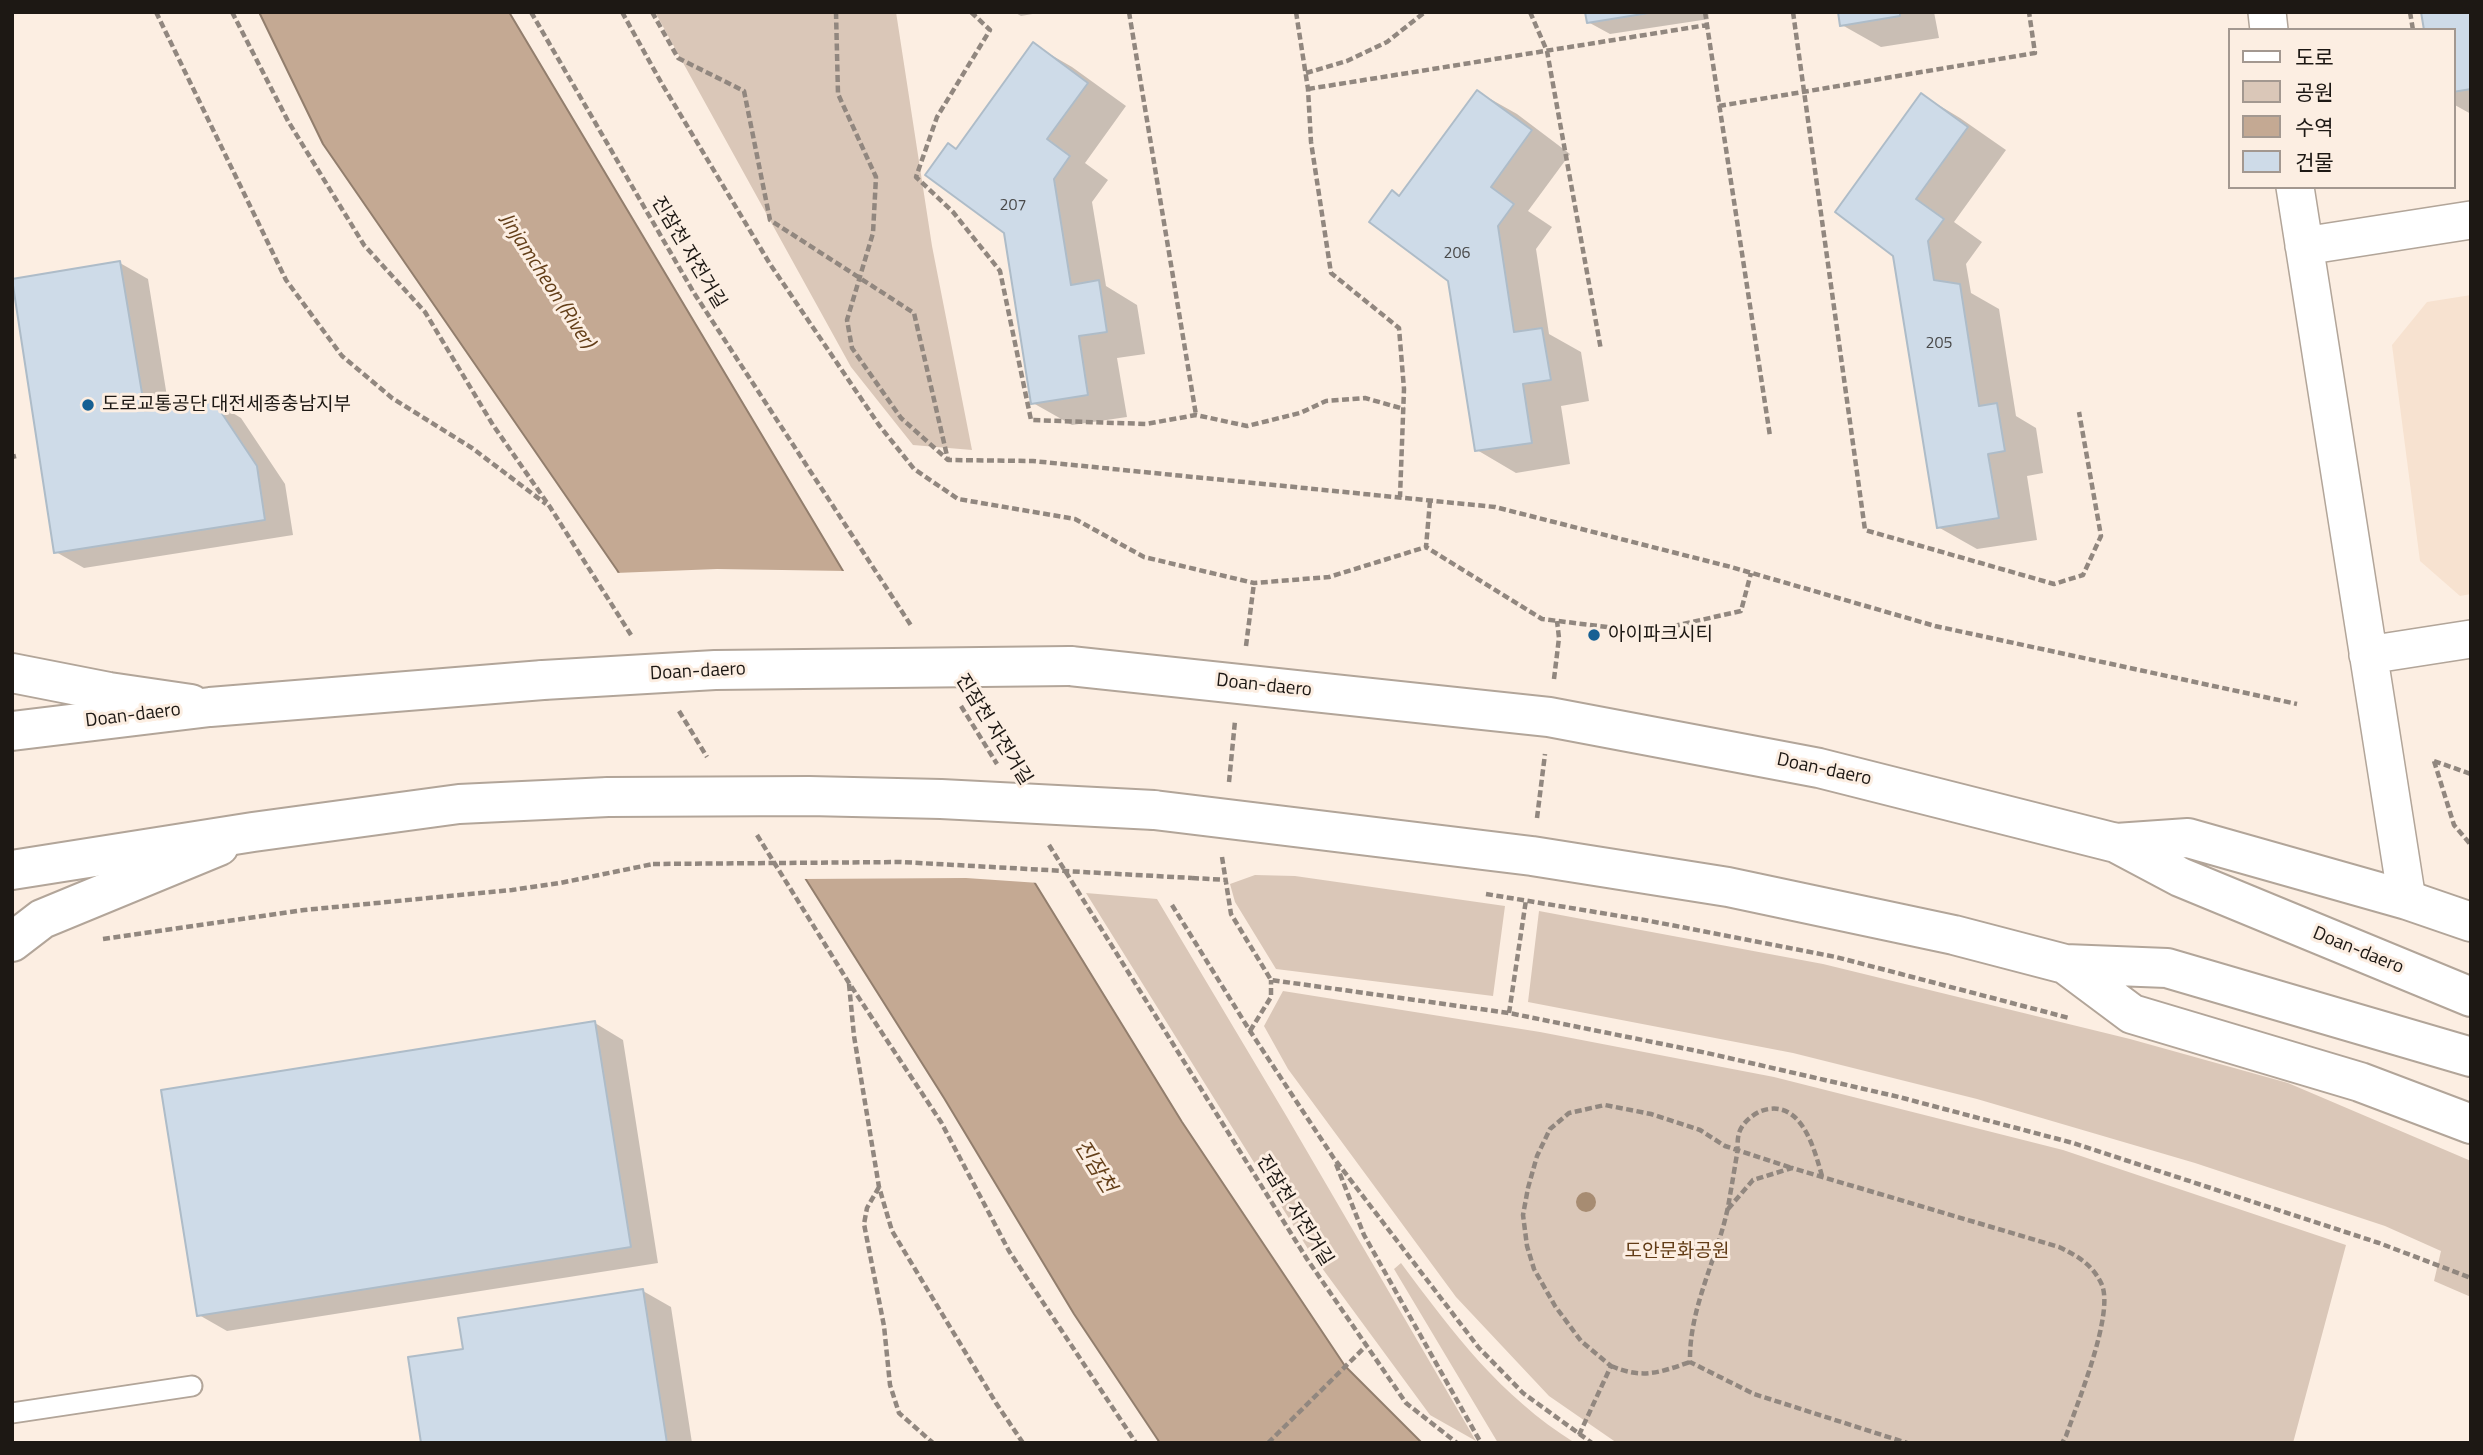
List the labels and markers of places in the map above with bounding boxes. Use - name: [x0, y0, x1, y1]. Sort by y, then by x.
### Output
- place label: 도로교통공단 대전세종충남지부: [102, 394, 351, 416]
- marker: 도로교통공단 대전세종충남지부: [80, 397, 96, 413]
- place label: 아이파크시티: [1608, 624, 1713, 646]
- marker: 아이파크시티: [1586, 627, 1602, 643]

